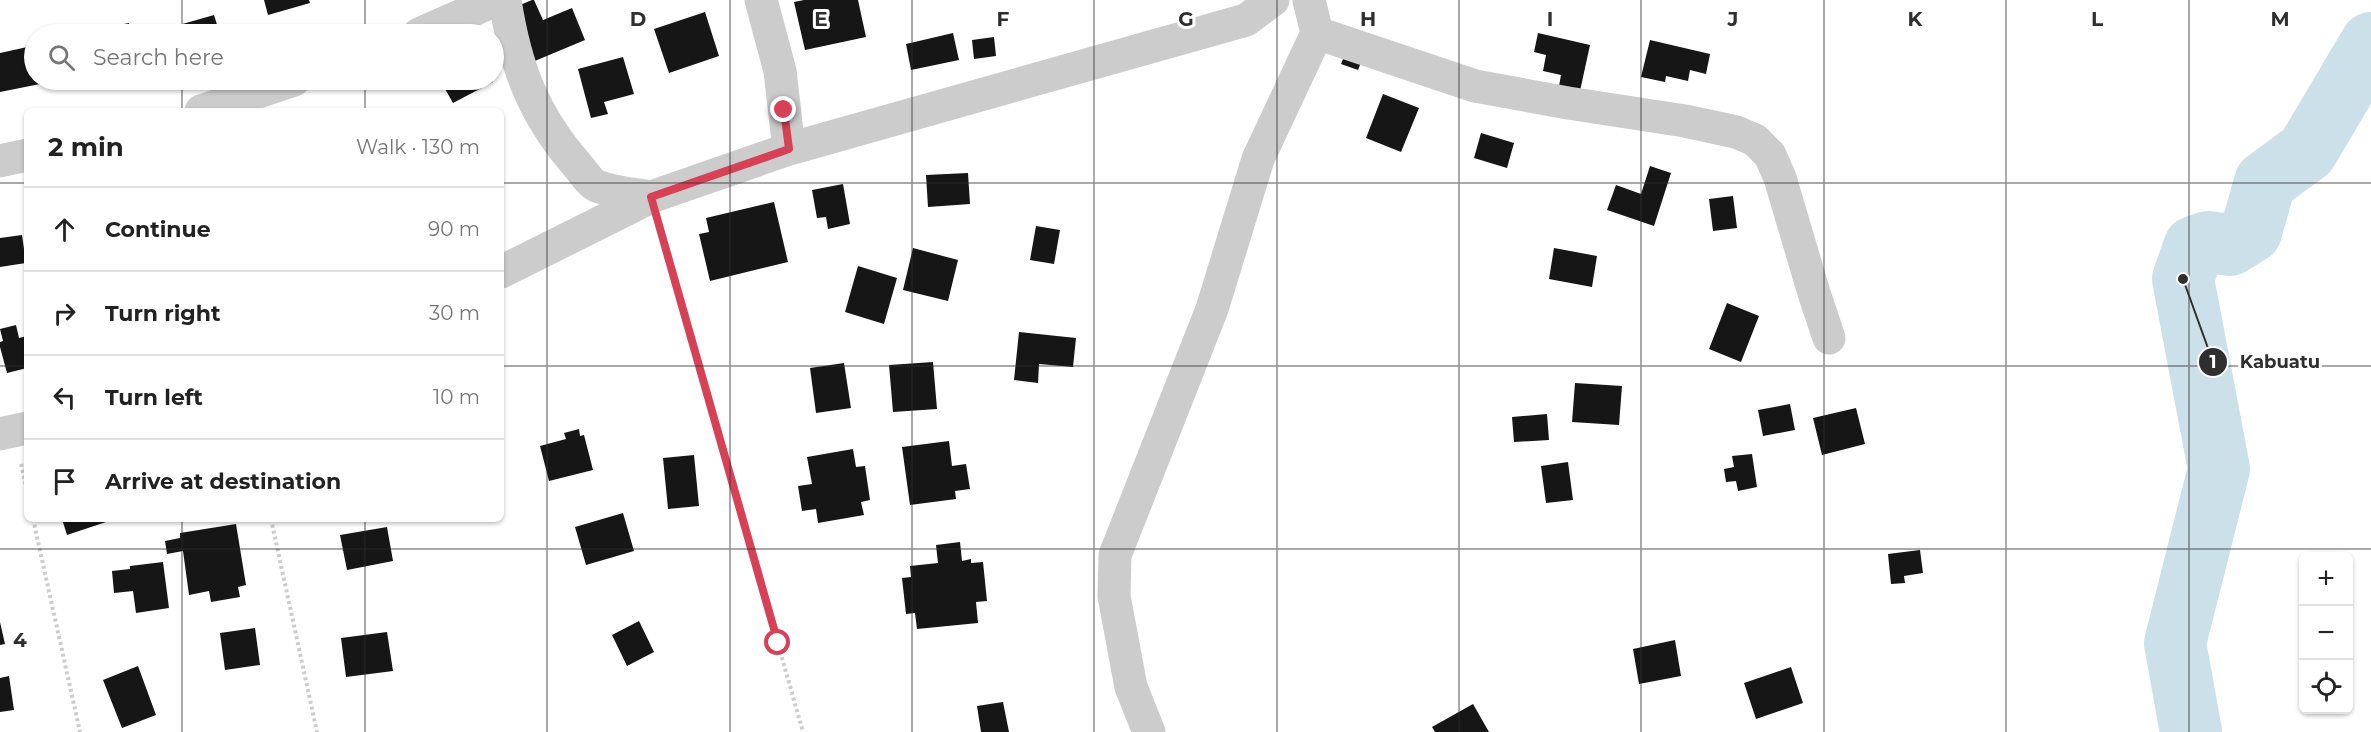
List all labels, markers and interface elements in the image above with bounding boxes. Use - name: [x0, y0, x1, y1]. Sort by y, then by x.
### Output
- text: D: [630, 7, 646, 31]
- text: E: [814, 7, 828, 31]
- text: F: [997, 7, 1010, 31]
- text: G: [1178, 7, 1194, 31]
- text: H: [1360, 7, 1376, 31]
- text: I: [1547, 7, 1553, 31]
- text: J: [1727, 7, 1738, 31]
- text: K: [1908, 7, 1924, 31]
- text: L: [2091, 7, 2103, 31]
- text: M: [2270, 7, 2290, 31]
- search box: [24, 24, 504, 90]
- icon: search: [45, 41, 78, 74]
- text: Search here: [93, 44, 224, 71]
- route end: [770, 96, 796, 122]
- text: 2 min: [48, 131, 124, 163]
- text: Walk · 130 m: [356, 135, 480, 159]
- icon: ahead: [48, 213, 81, 246]
- text: Continue: [105, 216, 211, 243]
- text: 90 m: [428, 217, 480, 241]
- icon: right: [48, 297, 81, 330]
- text: Turn right: [105, 300, 220, 327]
- text: 30 m: [429, 301, 480, 325]
- callout: Kabuatu: [2198, 344, 2333, 380]
- text: 1: [2209, 351, 2217, 373]
- text: Kabuatu: [2240, 351, 2320, 373]
- icon: left: [48, 381, 81, 414]
- text: Turn left: [105, 384, 203, 411]
- text: 10 m: [433, 385, 480, 409]
- icon: arrive: [48, 465, 81, 498]
- text: Arrive at destination: [105, 468, 341, 495]
- map controls: [2299, 552, 2353, 714]
- button: +: [2299, 552, 2353, 606]
- button: −: [2299, 606, 2353, 660]
- text: 4: [13, 628, 27, 652]
- route start: [764, 629, 790, 655]
- button: locate: [2299, 660, 2353, 714]

